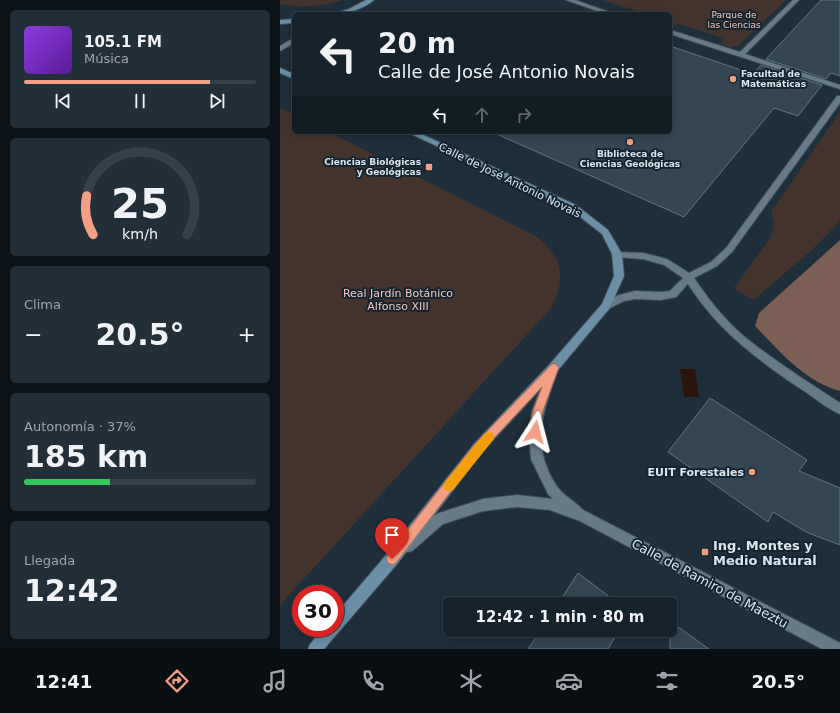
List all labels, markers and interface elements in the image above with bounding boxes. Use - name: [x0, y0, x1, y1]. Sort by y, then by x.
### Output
- park label: Parque de las Ciencias: [707, 10, 761, 30]
- text: 20 m: [378, 27, 456, 60]
- icon: left: [312, 28, 364, 80]
- text: 105.1 FM: [84, 33, 162, 51]
- text: Música: [84, 51, 129, 66]
- text: Calle de José Antonio Novais: [378, 61, 635, 82]
- place label: Facultad de Matemáticas: [741, 69, 806, 89]
- marker: Facultad de Matemáticas: [728, 74, 738, 84]
- icon: previous: [52, 90, 74, 112]
- icon: pause: [129, 90, 151, 112]
- icon: next: [206, 90, 228, 112]
- icon: left: [429, 104, 451, 126]
- icon: ahead: [471, 104, 493, 126]
- icon: right: [513, 104, 535, 126]
- marker: Biblioteca de Ciencias Geológicas: [625, 137, 635, 147]
- street label: Calle de José Antonio Novais: [436, 140, 583, 221]
- place label: Biblioteca de Ciencias Geológicas: [580, 149, 680, 169]
- place label: Ciencias Biológicas y Geológicas: [324, 157, 421, 177]
- marker: Ciencias Biológicas y Geológicas: [424, 162, 434, 172]
- text: 25: [111, 178, 169, 227]
- text: km/h: [122, 225, 158, 241]
- park label: Real Jardín Botánico Alfonso XIII: [343, 287, 453, 313]
- text: Clima: [24, 297, 61, 312]
- text: 20.5°: [95, 317, 185, 352]
- text: −: [24, 322, 42, 347]
- text: +: [238, 322, 256, 347]
- position arrow: [514, 411, 556, 453]
- text: Autonomía · 37%: [24, 419, 136, 434]
- text: 185 km: [24, 439, 148, 474]
- place label: EUIT Forestales: [648, 466, 744, 479]
- marker: EUIT Forestales: [747, 467, 757, 477]
- pin: [375, 518, 409, 559]
- icon: arrive: [381, 524, 403, 546]
- street label: Calle de Ramiro de Maeztu: [629, 536, 790, 631]
- place label: Ing. Montes y Medio Natural: [713, 538, 817, 568]
- marker: Ing. Montes y Medio Natural: [700, 547, 710, 557]
- text: Llegada: [24, 553, 75, 568]
- text: 12:42: [24, 573, 120, 608]
- speed limit sign: 30: [292, 585, 344, 637]
- text: 12:42 · 1 min · 80 m: [476, 608, 644, 626]
- icon: directions: [163, 667, 191, 695]
- icon: music: [261, 667, 289, 695]
- icon: phone: [359, 667, 387, 695]
- icon: climate: [457, 667, 485, 695]
- icon: car: [555, 667, 583, 695]
- icon: filters: [653, 667, 681, 695]
- text: 12:41: [35, 671, 92, 692]
- text: 20.5°: [751, 671, 805, 692]

